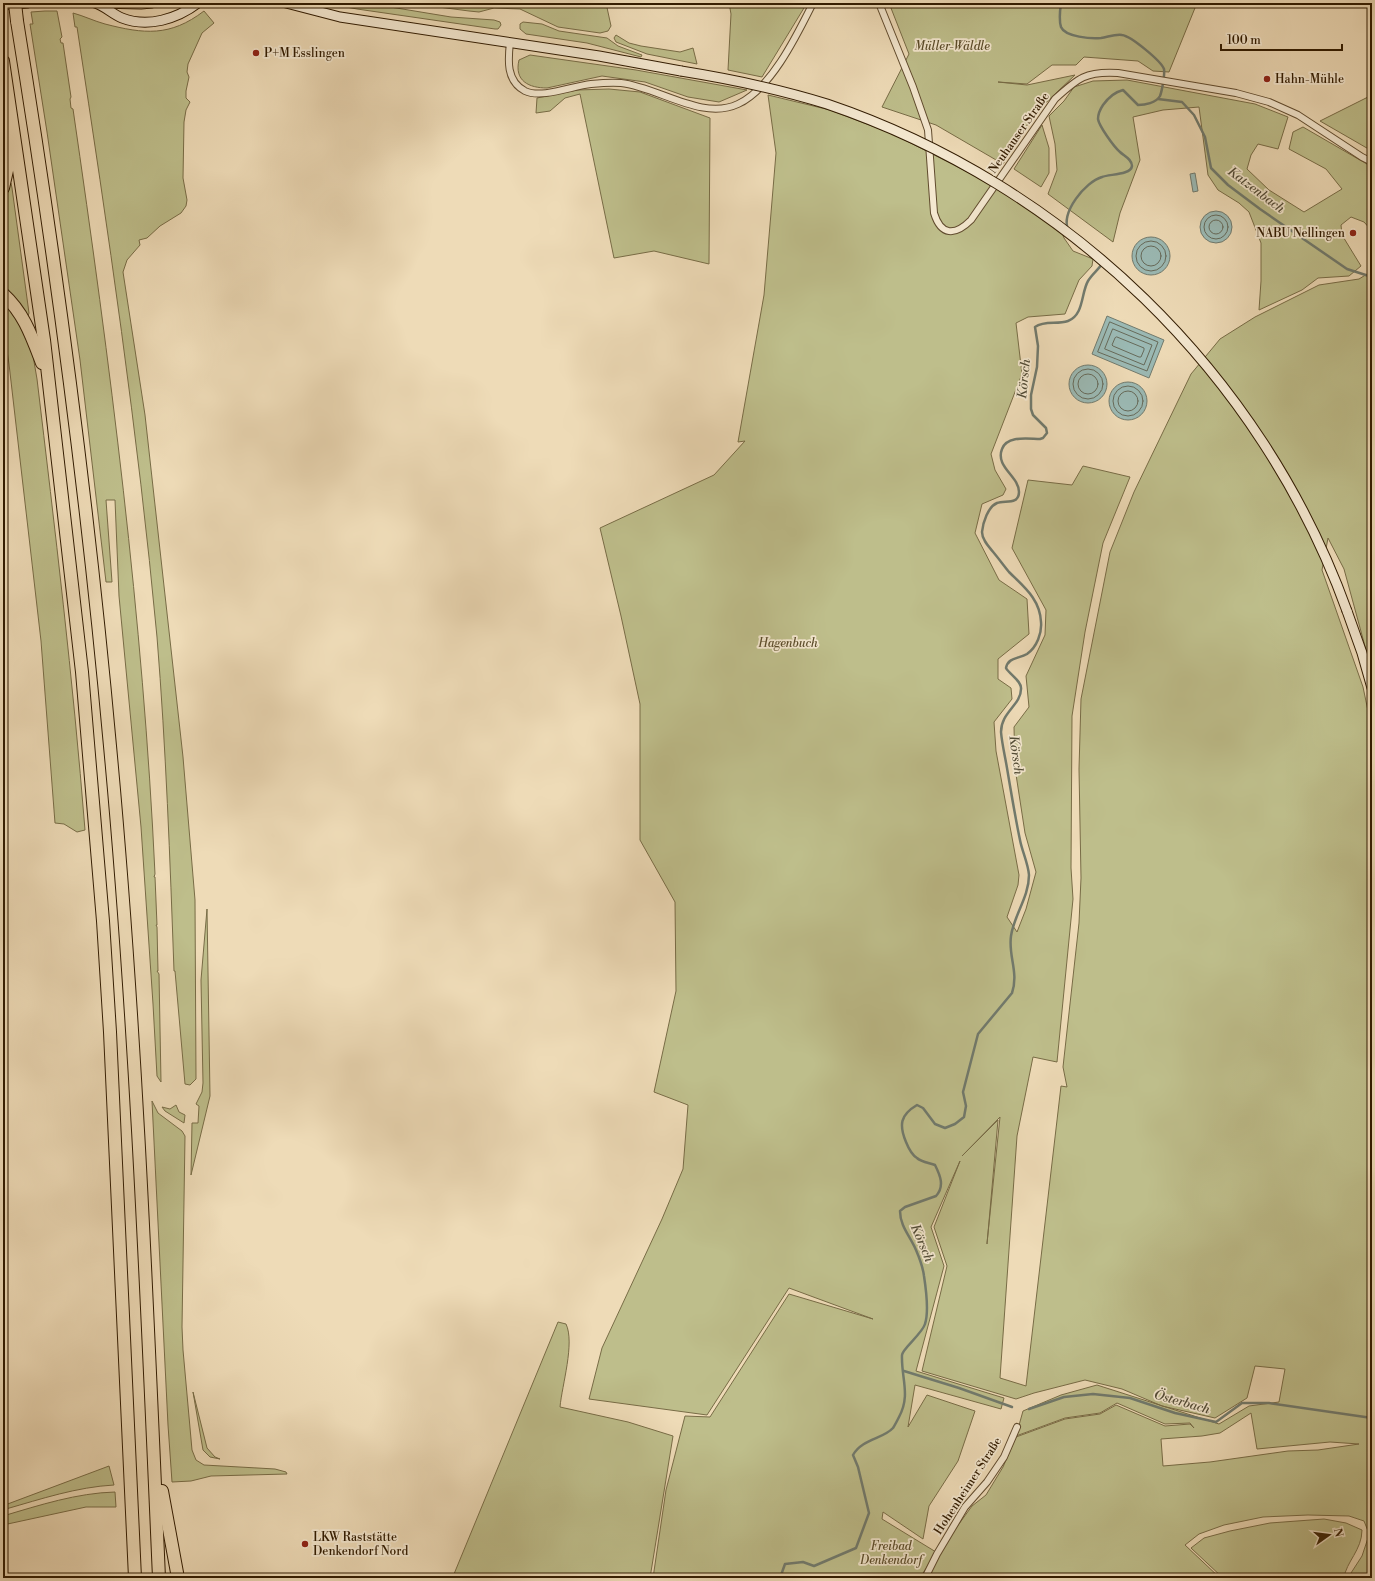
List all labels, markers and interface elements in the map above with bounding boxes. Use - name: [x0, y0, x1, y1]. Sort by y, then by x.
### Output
- scale bar: [1221, 26, 1342, 52]
- text: 100 m: [1227, 33, 1261, 48]
- park label: Müller-Wäldle: [914, 39, 990, 54]
- place label: P+M Esslingen: [264, 46, 345, 61]
- marker: P+M Esslingen: [251, 48, 261, 58]
- place label: Hahn-Mühle: [1275, 72, 1344, 87]
- marker: Hahn-Mühle: [1262, 74, 1272, 84]
- street label: Neuhauser Straße: [985, 89, 1053, 177]
- water label: Katzenbach: [1224, 163, 1288, 217]
- place label: NABU Nellingen: [1256, 226, 1345, 241]
- marker: NABU Nellingen: [1348, 228, 1358, 238]
- water label: Körsch: [1014, 358, 1034, 400]
- park label: Hagenbuch: [757, 636, 818, 651]
- water label: Körsch: [1005, 734, 1027, 777]
- water label: Körsch: [907, 1222, 937, 1265]
- water label: Österbach: [1152, 1385, 1213, 1418]
- street label: Hohenheimer Straße: [931, 1434, 1005, 1538]
- north arrow: [1309, 1515, 1349, 1555]
- text: N: [1330, 1527, 1346, 1539]
- place label: LKW Raststätte Denkendorf Nord: [313, 1530, 408, 1559]
- marker: LKW Raststätte Denkendorf Nord: [300, 1539, 310, 1549]
- park label: Freibad Denkendorf: [859, 1539, 925, 1568]

